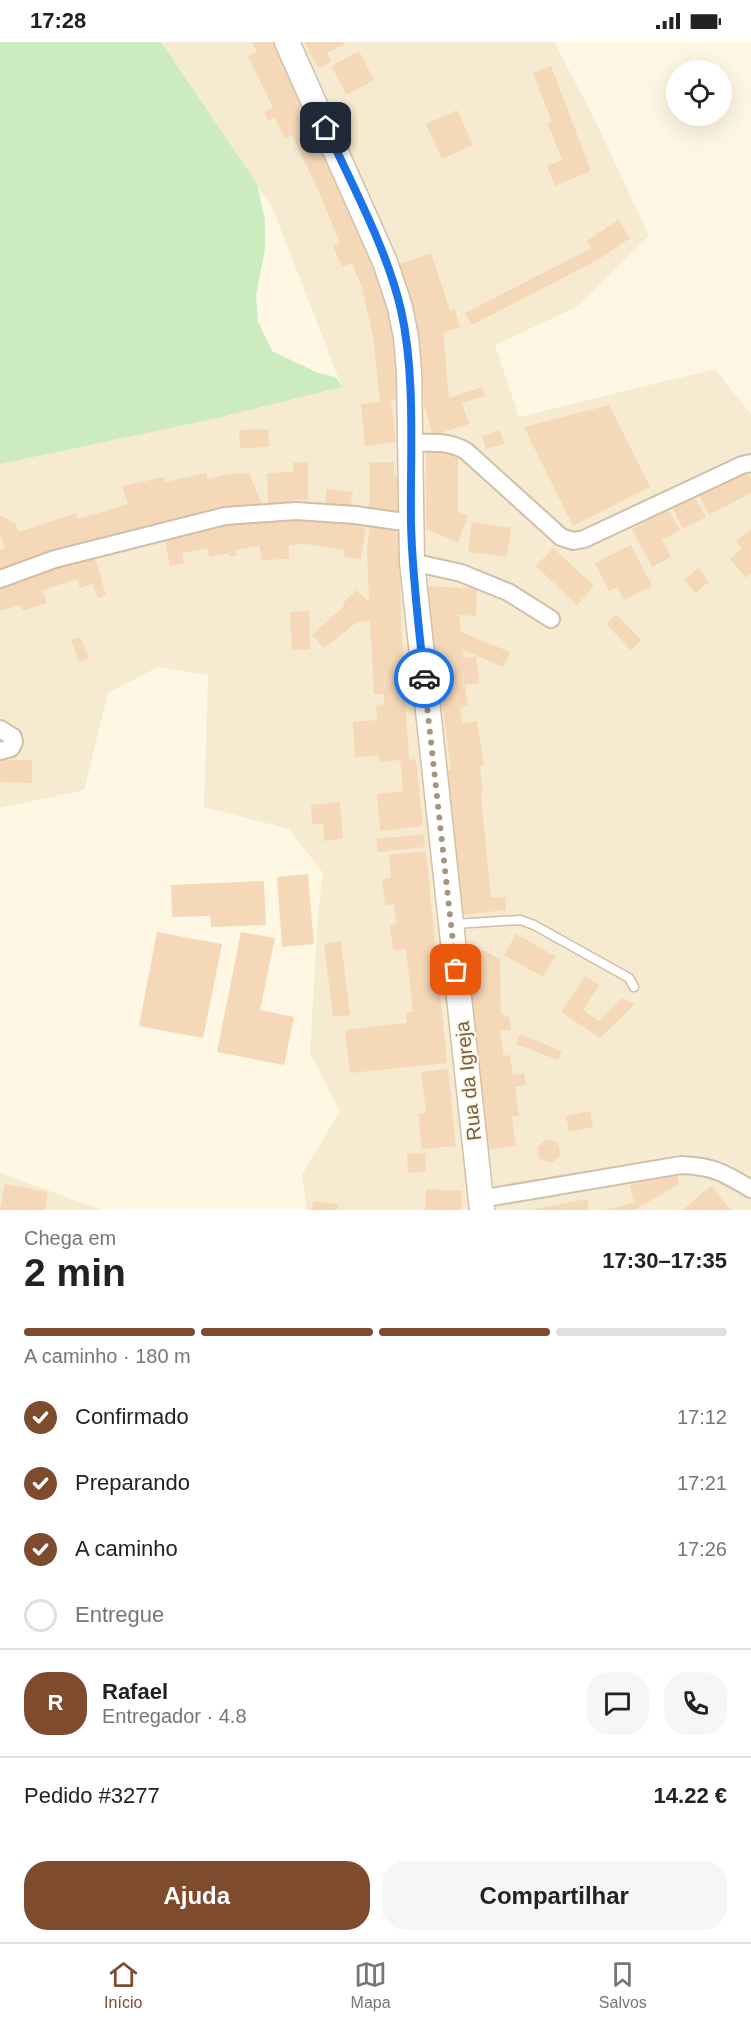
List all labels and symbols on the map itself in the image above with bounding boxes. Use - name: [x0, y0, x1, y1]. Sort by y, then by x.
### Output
- pin: [300, 102, 351, 153]
- courier: [394, 648, 454, 708]
- pin: [430, 944, 481, 995]
- street label: Rua da Igreja: [451, 1019, 485, 1142]

